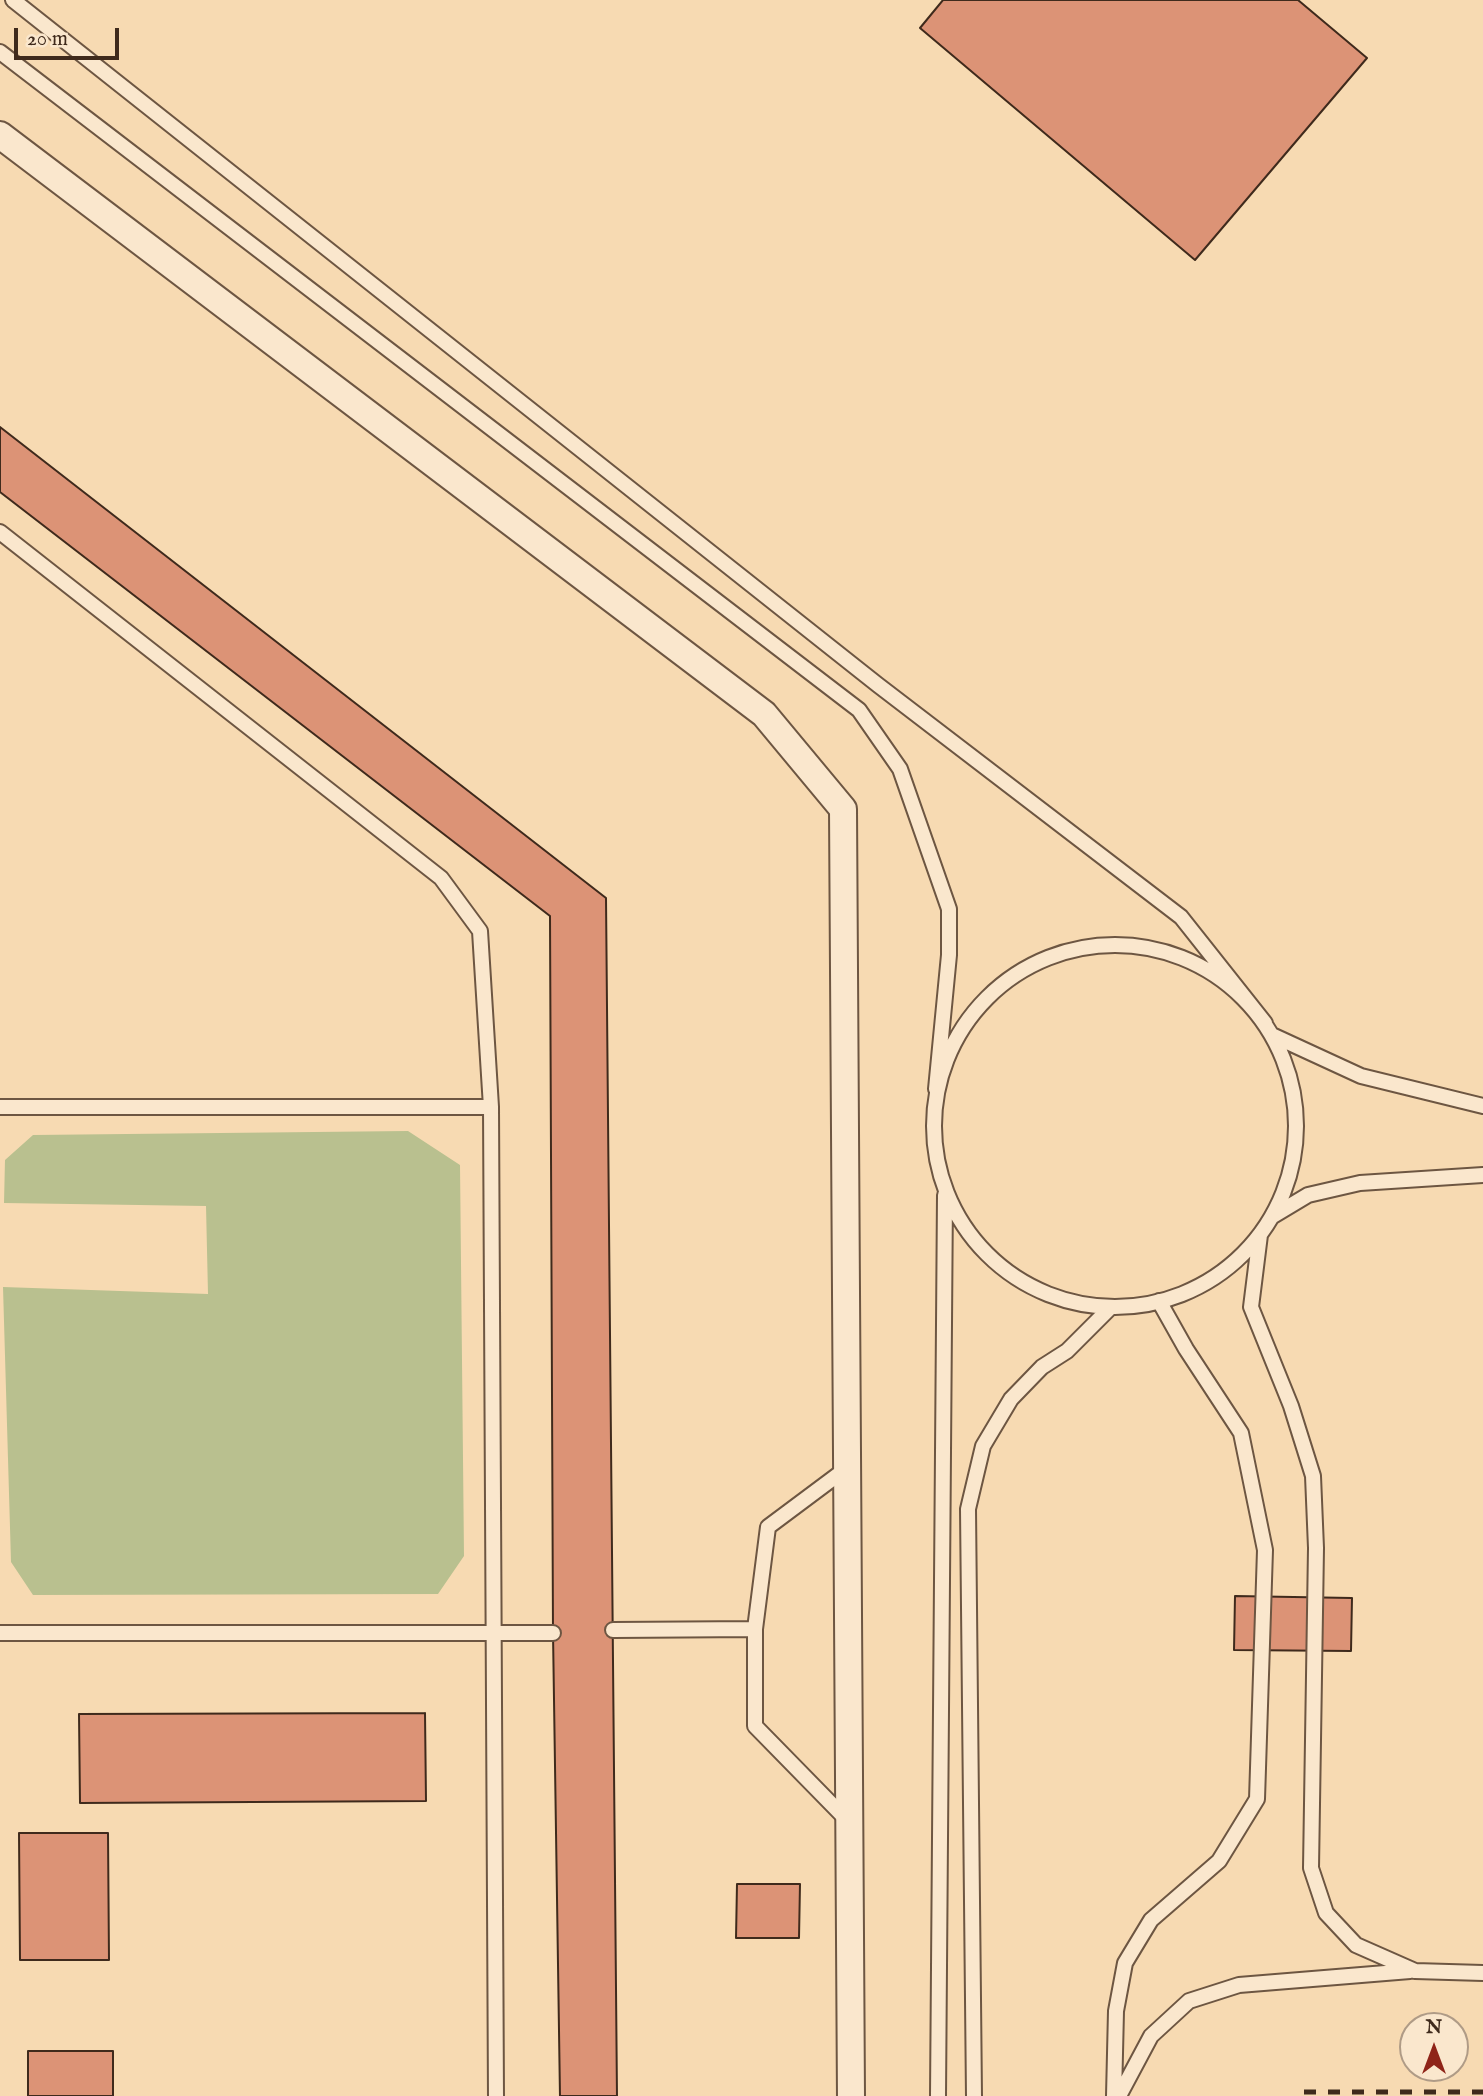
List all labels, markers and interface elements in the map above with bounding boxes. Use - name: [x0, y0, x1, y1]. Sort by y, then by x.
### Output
- scale bar: [18, 14, 122, 58]
- text: 20 m: [27, 26, 68, 53]
- north arrow: [1399, 2012, 1469, 2082]
- text: N: [1426, 2016, 1442, 2040]

